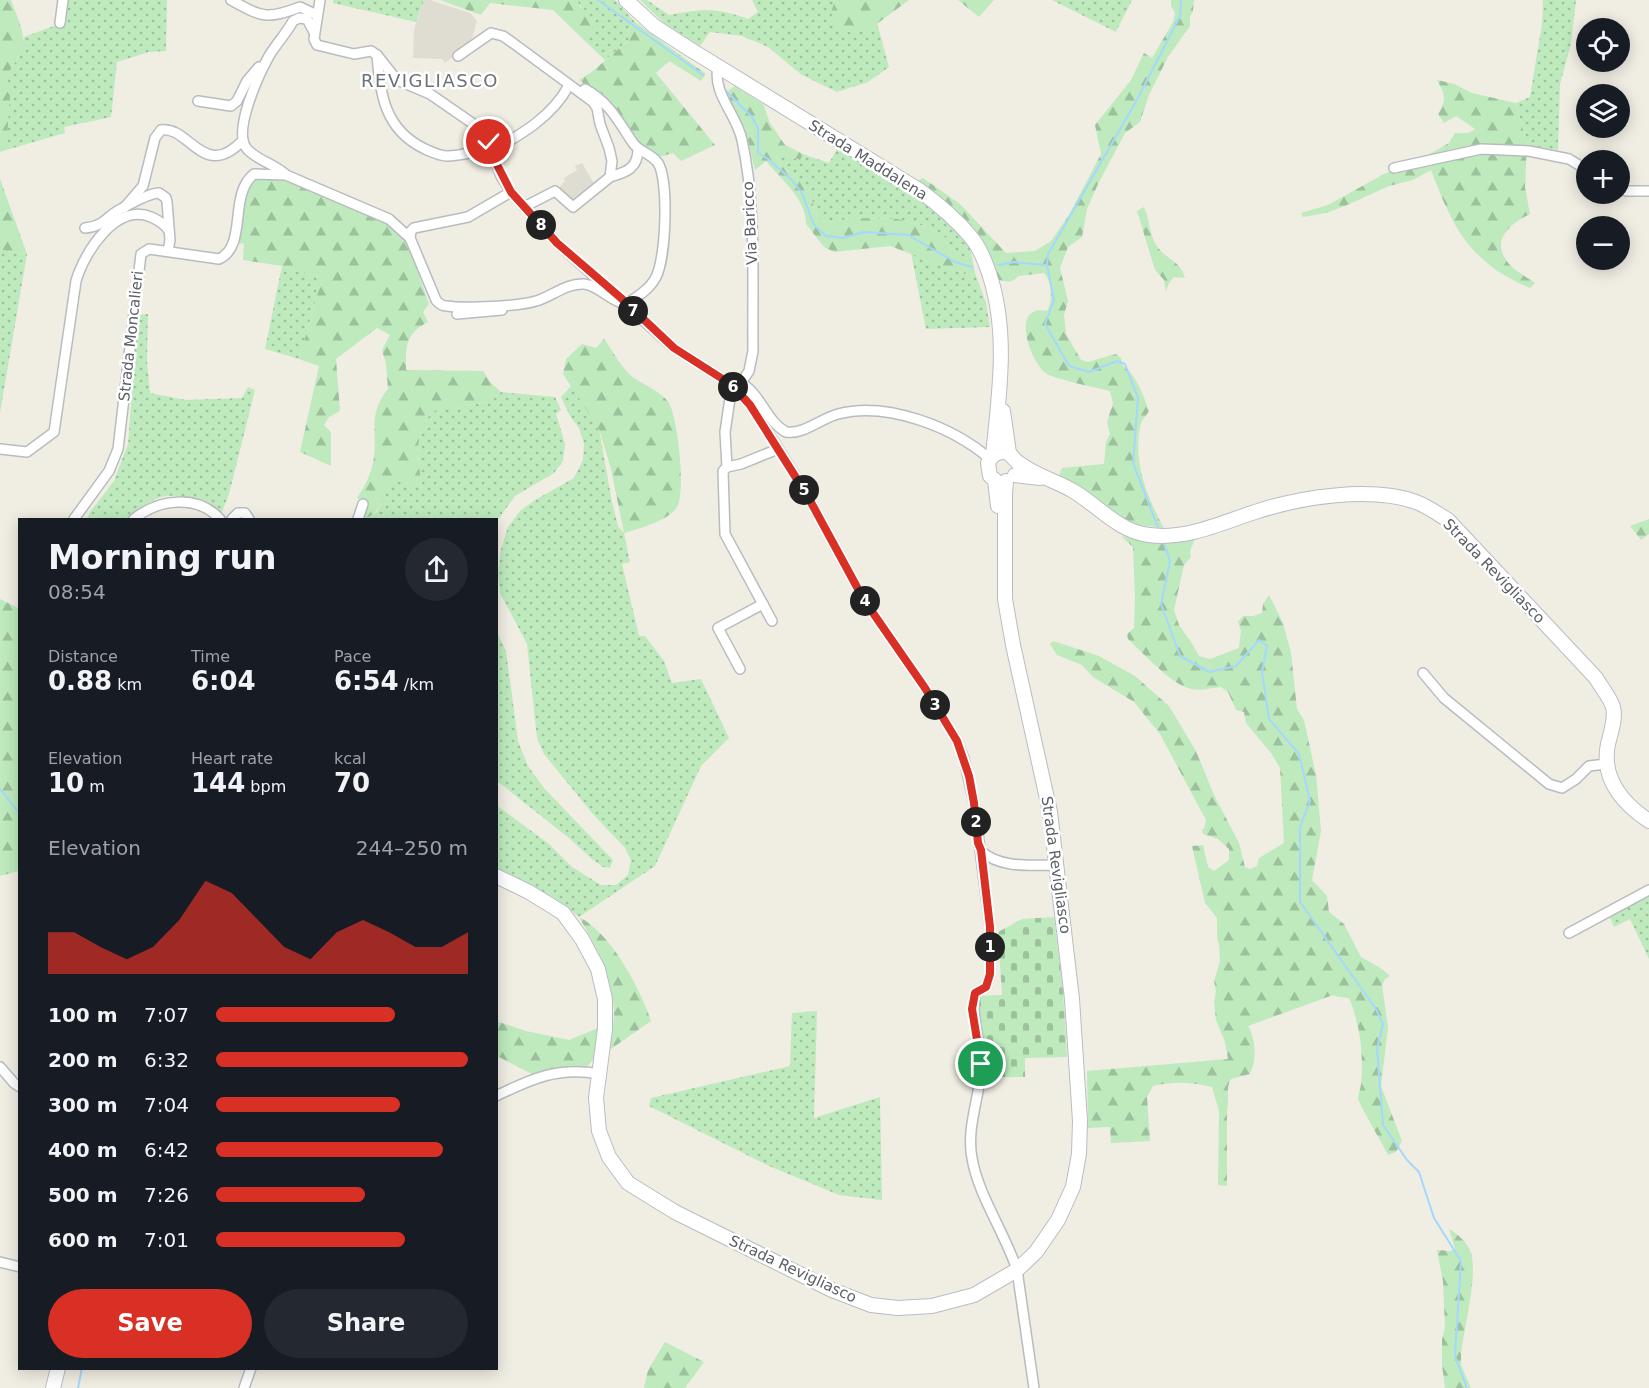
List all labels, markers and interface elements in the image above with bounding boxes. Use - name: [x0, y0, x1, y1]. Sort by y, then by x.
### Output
- map controls: [1576, 18, 1630, 270]
- button: locate: [1576, 18, 1630, 72]
- district label: REVIGLIASCO: [361, 70, 499, 91]
- button: layers: [1576, 84, 1630, 138]
- pin: [463, 116, 514, 167]
- street label: Strada Maddalena: [805, 116, 931, 204]
- icon: check: [472, 125, 505, 158]
- button: +: [1576, 150, 1630, 204]
- street label: Via Baricco: [739, 181, 761, 265]
- pin: 8: [526, 210, 556, 240]
- text: 8: [535, 215, 547, 234]
- button: −: [1576, 216, 1630, 270]
- street label: Strada Moncalieri: [115, 270, 147, 402]
- pin: 7: [618, 296, 648, 326]
- text: 7: [627, 301, 639, 320]
- pin: 6: [718, 372, 748, 402]
- text: 6: [727, 377, 739, 396]
- pin: 5: [789, 475, 819, 505]
- text: 5: [798, 480, 810, 499]
- street label: Strada Revigliasco: [1439, 515, 1549, 627]
- text: Morning run: [48, 538, 276, 577]
- button: share: [405, 538, 468, 601]
- text: 08:54: [48, 580, 106, 604]
- pin: 4: [850, 586, 880, 616]
- text: 4: [859, 591, 871, 610]
- text: Distance: [48, 647, 118, 666]
- text: Time: [191, 647, 230, 666]
- text: Pace: [334, 647, 371, 666]
- text: 0.88: [48, 666, 112, 696]
- text: 6:04: [191, 666, 256, 696]
- text: 6:54: [334, 666, 399, 696]
- text: km: [112, 675, 142, 694]
- text: /km: [399, 675, 434, 694]
- pin: 3: [920, 690, 950, 720]
- text: 3: [929, 695, 941, 714]
- text: Elevation: [48, 749, 122, 768]
- text: Heart rate: [191, 749, 273, 768]
- text: kcal: [334, 749, 366, 768]
- text: 10: [48, 768, 84, 798]
- text: 144: [191, 768, 245, 798]
- text: 70: [334, 768, 370, 798]
- text: m: [84, 777, 105, 796]
- text: bpm: [245, 777, 286, 796]
- street label: Strada Revigliasco: [1037, 795, 1075, 935]
- pin: 2: [961, 807, 991, 837]
- text: 2: [970, 812, 982, 831]
- text: Elevation: [48, 836, 141, 860]
- text: 244–250 m: [356, 836, 468, 860]
- pin: 1: [975, 932, 1005, 962]
- text: 1: [984, 937, 996, 956]
- text: 100 m: [48, 1003, 118, 1027]
- text: 7:07: [144, 1003, 189, 1027]
- pin: [955, 1038, 1006, 1089]
- icon: arrive: [964, 1047, 997, 1080]
- text: 200 m: [48, 1048, 118, 1072]
- text: 6:32: [144, 1048, 189, 1072]
- text: 300 m: [48, 1093, 118, 1117]
- text: 7:04: [144, 1093, 189, 1117]
- text: 400 m: [48, 1138, 118, 1162]
- text: 6:42: [144, 1138, 189, 1162]
- text: 500 m: [48, 1183, 118, 1207]
- text: 7:26: [144, 1183, 189, 1207]
- text: 600 m: [48, 1228, 118, 1252]
- text: 7:01: [144, 1228, 189, 1252]
- street label: Strada Revigliasco: [726, 1232, 860, 1306]
- button: Save: [48, 1289, 252, 1358]
- button: Share: [264, 1289, 468, 1358]

